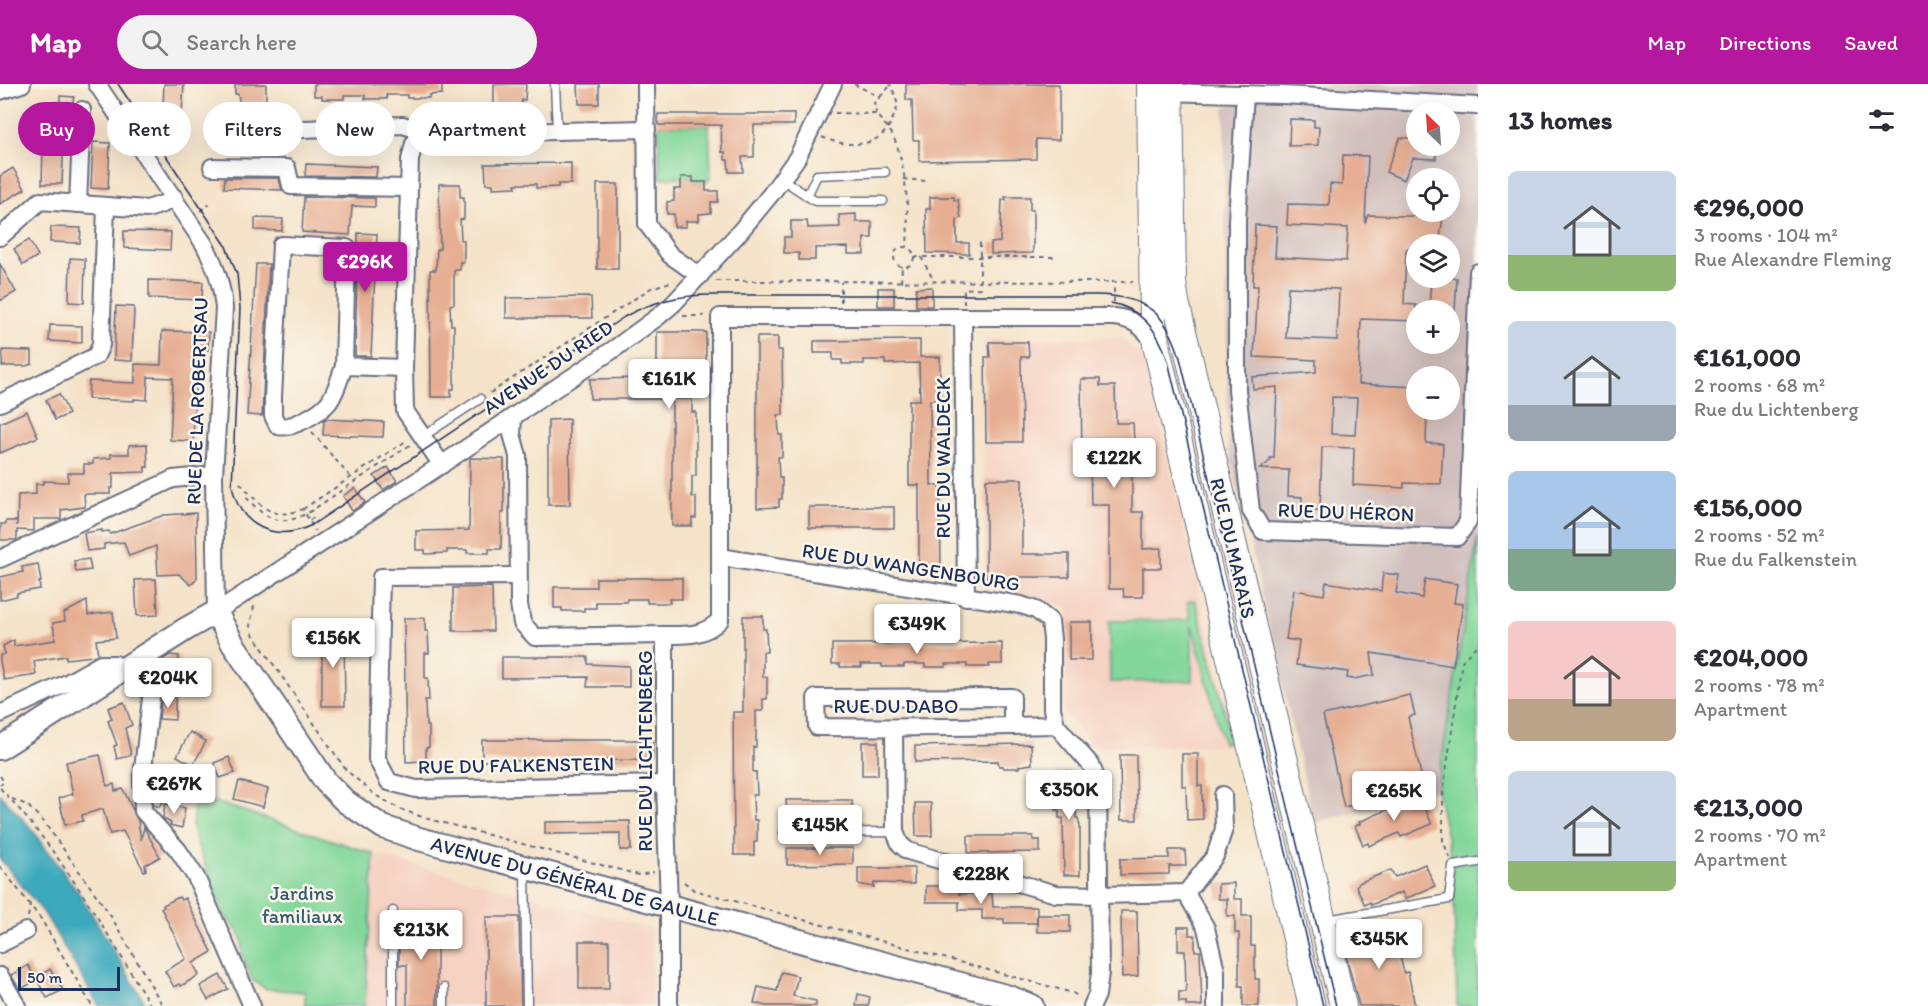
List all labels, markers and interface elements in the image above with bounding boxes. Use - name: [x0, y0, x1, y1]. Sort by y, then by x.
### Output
- search box: [117, 15, 537, 69]
- text: Map: [30, 25, 81, 59]
- icon: search: [138, 26, 171, 59]
- text: Search here: [186, 29, 297, 56]
- text: Map: [1648, 30, 1686, 55]
- text: Directions: [1719, 30, 1811, 55]
- text: Saved: [1844, 30, 1898, 55]
- chip: Buy: [18, 102, 95, 156]
- chip: Rent: [107, 102, 191, 156]
- chip: Filters: [203, 102, 303, 156]
- chip: New: [315, 102, 395, 156]
- chip: Apartment: [407, 102, 547, 156]
- north arrow: [1406, 102, 1460, 156]
- map controls: [1406, 102, 1460, 420]
- text: 13 homes: [1508, 104, 1612, 136]
- icon: filters: [1865, 104, 1898, 137]
- button: locate: [1406, 168, 1460, 222]
- text: €296,000: [1694, 191, 1804, 223]
- icon: home: [1556, 195, 1628, 267]
- text: 3 rooms · 104 m²: [1694, 223, 1838, 247]
- button: layers: [1406, 234, 1460, 288]
- pin: €296K: [323, 242, 407, 293]
- text: Rue Alexandre Fleming: [1694, 247, 1891, 271]
- text: €296K: [337, 249, 393, 273]
- street label: RUE DE LA ROBERTSAU: [181, 297, 213, 505]
- button: +: [1406, 300, 1460, 354]
- street label: AVENUE DU RIED: [478, 315, 618, 419]
- text: €161,000: [1694, 341, 1801, 373]
- icon: home: [1556, 345, 1628, 417]
- pin: €161K: [627, 359, 711, 410]
- text: €161K: [642, 366, 696, 390]
- button: −: [1406, 366, 1460, 420]
- text: 2 rooms · 68 m²: [1694, 373, 1825, 397]
- street label: RUE DU WALDECK: [931, 377, 955, 538]
- text: Rue du Lichtenberg: [1694, 397, 1859, 421]
- pin: €122K: [1072, 438, 1156, 489]
- text: €122K: [1087, 445, 1141, 469]
- street label: RUE DU MARAIS: [1205, 475, 1261, 621]
- text: €156,000: [1694, 491, 1803, 523]
- icon: home: [1556, 495, 1628, 567]
- street label: RUE DU HÉRON: [1277, 498, 1415, 526]
- text: 2 rooms · 52 m²: [1694, 523, 1825, 547]
- street label: RUE DU WANGENBOURG: [800, 538, 1022, 596]
- text: Rue du Falkenstein: [1694, 547, 1857, 571]
- pin: €349K: [875, 604, 959, 655]
- text: €349K: [888, 611, 946, 635]
- pin: €156K: [291, 618, 375, 669]
- text: €156K: [306, 625, 360, 649]
- text: €204,000: [1694, 641, 1808, 673]
- icon: home: [1556, 645, 1628, 717]
- street label: RUE DU LICHTENBERG: [633, 650, 657, 852]
- pin: €204K: [126, 658, 210, 709]
- text: €204K: [138, 665, 198, 689]
- text: 2 rooms · 78 m²: [1694, 673, 1825, 697]
- street label: RUE DU DABO: [834, 694, 958, 718]
- text: Apartment: [1694, 697, 1787, 721]
- street label: RUE DU FALKENSTEIN: [418, 751, 614, 779]
- pin: €267K: [132, 764, 216, 815]
- pin: €350K: [1027, 770, 1111, 821]
- text: €267K: [146, 771, 202, 795]
- pin: €265K: [1352, 771, 1436, 822]
- text: €350K: [1040, 777, 1098, 801]
- text: €265K: [1366, 778, 1422, 802]
- text: €213,000: [1694, 791, 1803, 823]
- icon: home: [1556, 795, 1628, 867]
- pin: €145K: [778, 805, 862, 856]
- text: €145K: [792, 812, 848, 836]
- text: 2 rooms · 70 m²: [1694, 823, 1826, 847]
- street label: AVENUE DU GÉNÉRAL DE GAULLE: [428, 831, 722, 931]
- text: Apartment: [1694, 847, 1787, 871]
- pin: €228K: [939, 854, 1023, 905]
- text: €228K: [953, 861, 1009, 885]
- park label: Jardins familiaux: [262, 881, 342, 928]
- pin: €213K: [379, 910, 463, 961]
- text: €213K: [394, 917, 448, 941]
- pin: €345K: [1337, 919, 1421, 970]
- text: €345K: [1350, 926, 1408, 950]
- scale bar: [18, 964, 120, 992]
- text: 50 m: [27, 968, 62, 987]

